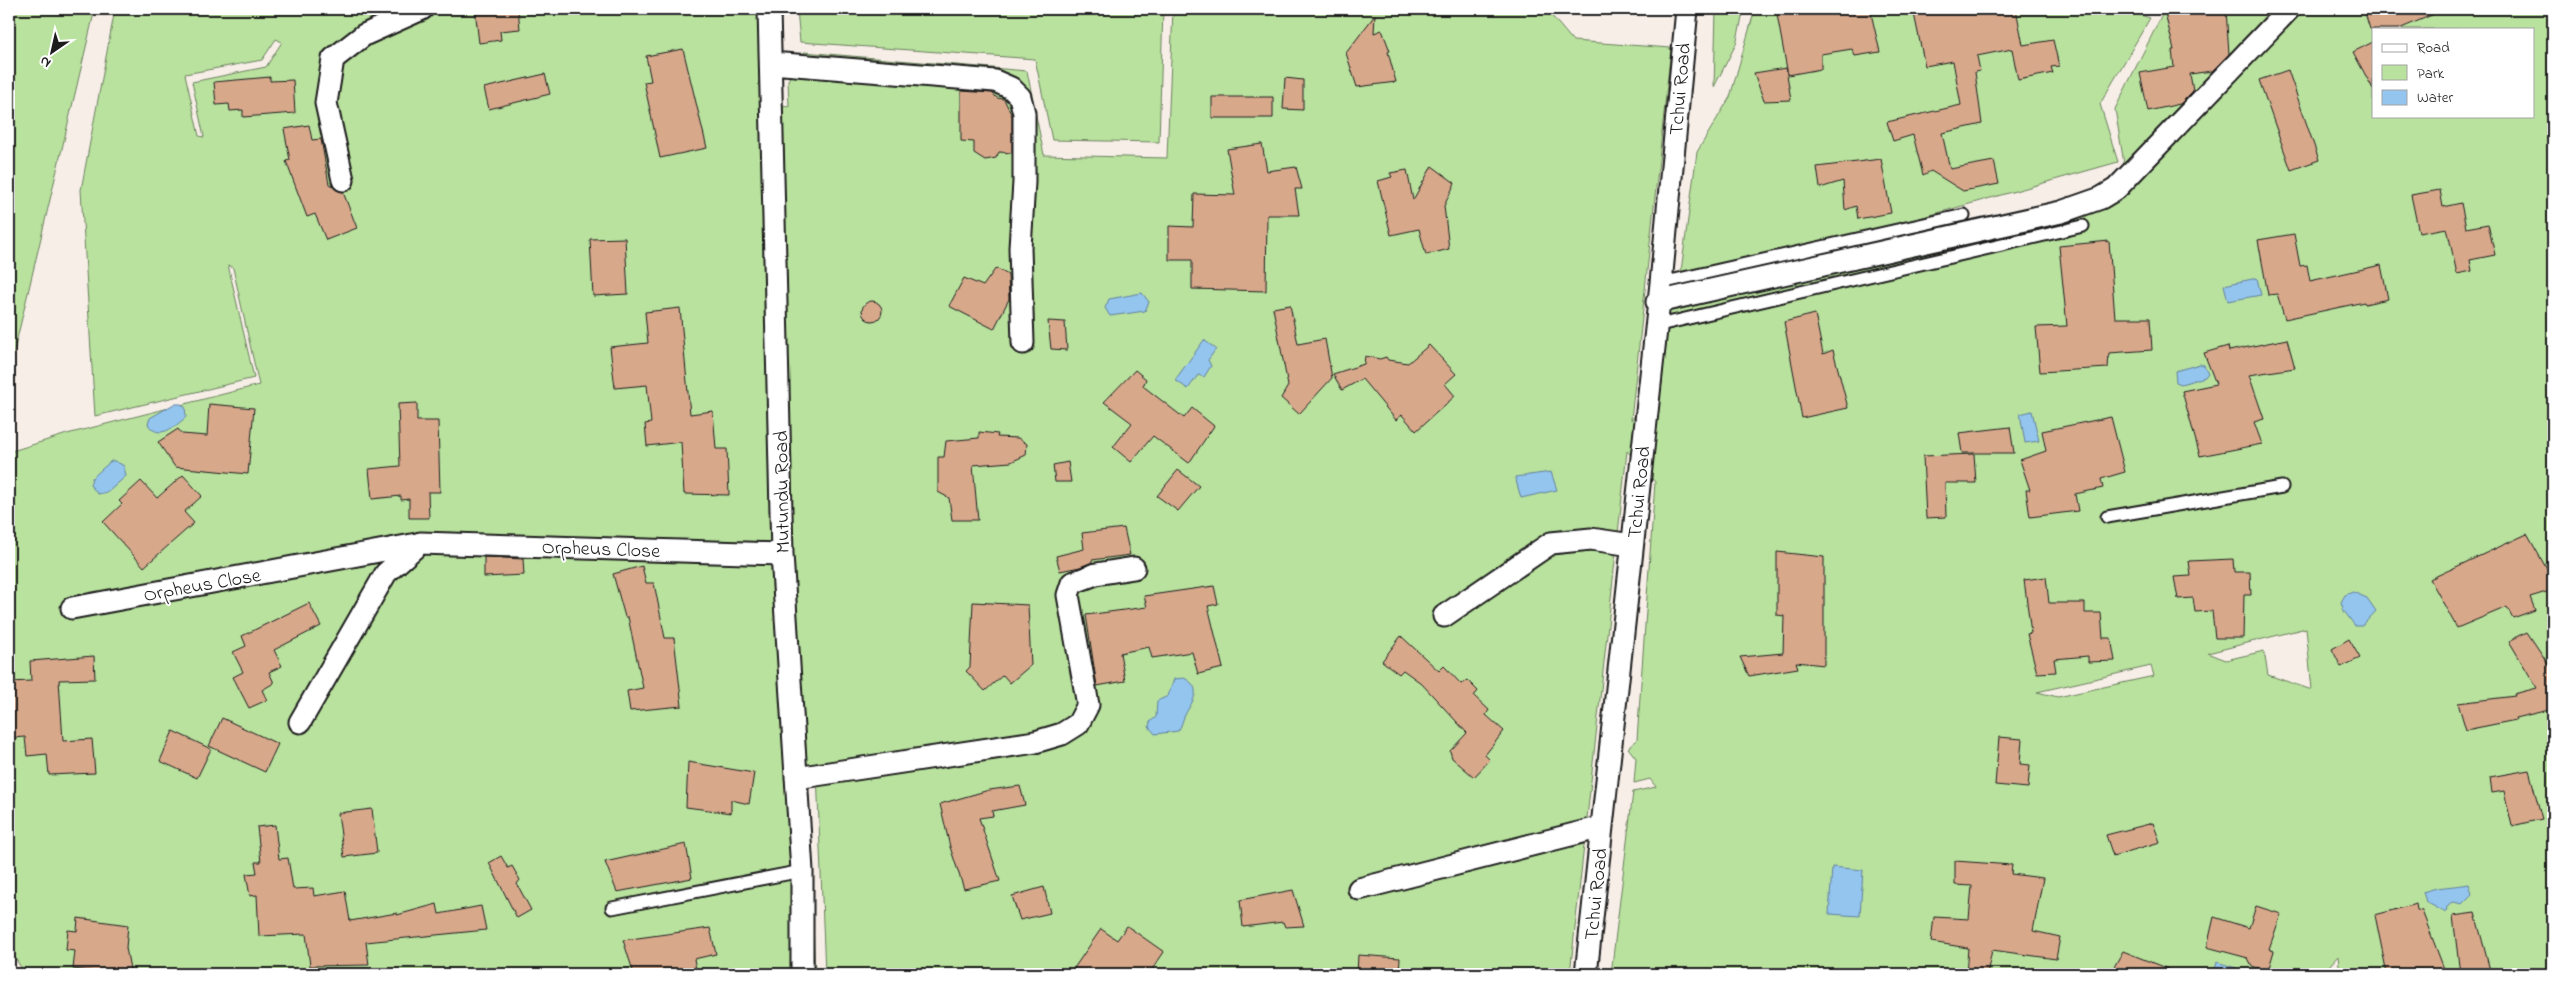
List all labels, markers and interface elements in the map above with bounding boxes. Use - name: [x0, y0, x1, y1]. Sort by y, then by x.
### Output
- north arrow: [28, 28, 78, 78]
- legend: [2372, 28, 2534, 118]
- text: Road: [2417, 37, 2450, 59]
- street label: Tchui Road: [1663, 42, 1700, 137]
- text: N: [36, 50, 55, 73]
- text: Park: [2417, 63, 2445, 85]
- text: Water: [2417, 87, 2453, 109]
- street label: Mutundu Road: [768, 430, 799, 554]
- street label: Tchui Road: [1621, 445, 1660, 540]
- street label: Orpheus Close: [541, 534, 661, 567]
- street label: Orpheus Close: [142, 562, 263, 611]
- street label: Tchui Road: [1578, 847, 1617, 942]

